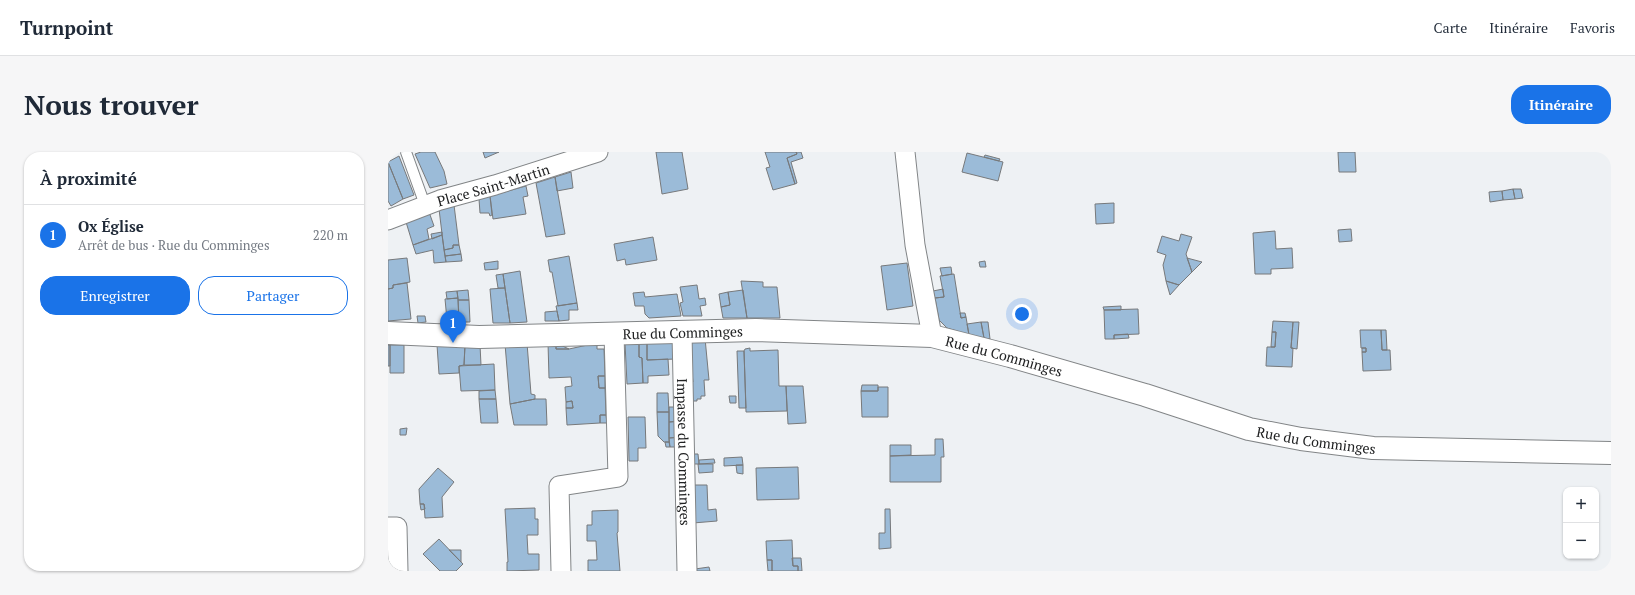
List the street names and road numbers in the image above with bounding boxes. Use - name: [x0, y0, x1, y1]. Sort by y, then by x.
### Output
- street label: Place Saint-Martin: [435, 159, 552, 210]
- street label: Rue du Comminges: [622, 321, 743, 343]
- street label: Rue du Comminges: [944, 330, 1065, 380]
- street label: Impasse du Comminges: [673, 378, 696, 526]
- street label: Rue du Comminges: [1255, 421, 1377, 458]

